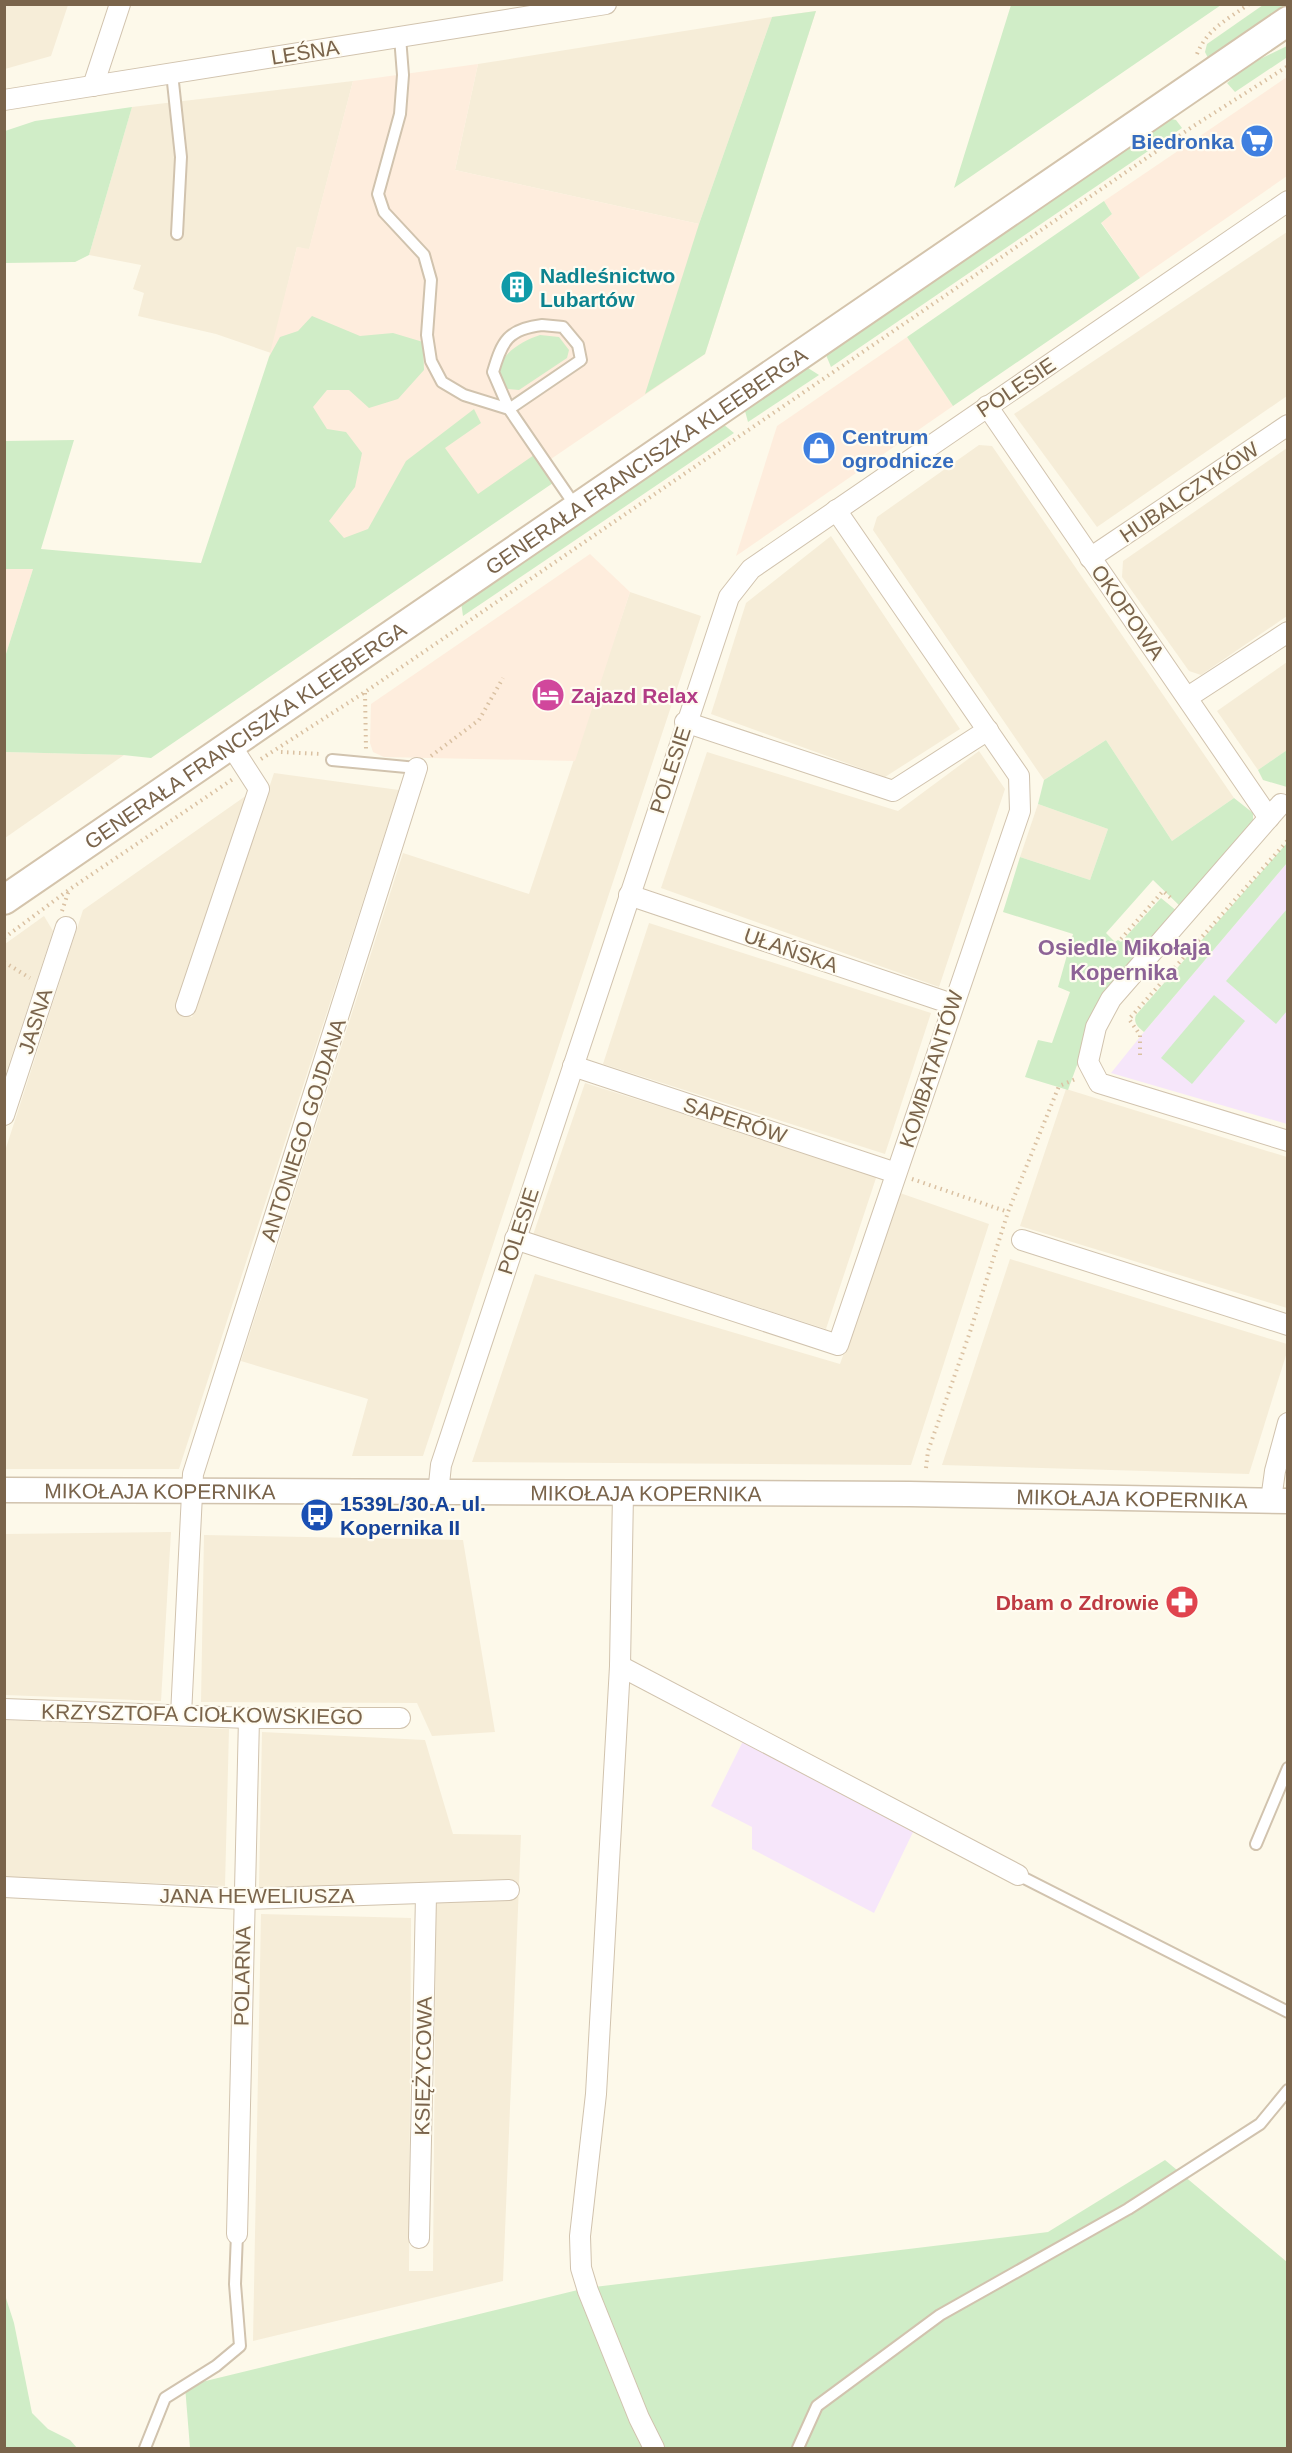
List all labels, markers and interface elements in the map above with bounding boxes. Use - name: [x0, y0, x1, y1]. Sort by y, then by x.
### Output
- street label: LEŚNA: [269, 35, 341, 69]
- supermarket icon: Biedronka: [1239, 123, 1275, 159]
- place label: Biedronka: [1131, 130, 1234, 153]
- place label: Nadleśnictwo Lubartów: [540, 264, 675, 311]
- building icon: Nadleśnictwo Lubartów: [499, 269, 535, 305]
- street label: GENERAŁA FRANCISZKA KLEEBERGA: [481, 343, 811, 579]
- street label: POLESIE: [972, 352, 1060, 422]
- place label: Centrum ogrodnicze: [842, 425, 954, 472]
- shop icon: Centrum ogrodnicze: [801, 430, 837, 466]
- street label: HUBALCZYKÓW: [1115, 437, 1263, 547]
- street label: OKOPOWA: [1087, 560, 1169, 664]
- street label: GENERAŁA FRANCISZKA KLEEBERGA: [80, 617, 410, 853]
- hotel icon: Zajazd Relax: [530, 677, 566, 713]
- place label: Zajazd Relax: [571, 684, 699, 707]
- street label: POLESIE: [645, 724, 695, 816]
- street label: UŁAŃSKA: [741, 923, 841, 977]
- district label: Osiedle Mikołaja Kopernika: [1038, 935, 1211, 985]
- street label: JASNA: [14, 985, 56, 1057]
- street label: KOMBATANTÓW: [895, 987, 967, 1150]
- street label: ANTONIEGO GOJDANA: [256, 1016, 350, 1244]
- street label: SAPERÓW: [680, 1092, 790, 1148]
- street label: POLESIE: [493, 1185, 543, 1277]
- street label: MIKOŁAJA KOPERNIKA: [44, 1479, 276, 1503]
- street label: MIKOŁAJA KOPERNIKA: [530, 1481, 762, 1505]
- street label: MIKOŁAJA KOPERNIKA: [1016, 1484, 1248, 1512]
- place label: 1539L/30.A. ul. Kopernika II: [340, 1492, 486, 1539]
- bus stop icon: 1539L/30.A. ul. Kopernika II: [299, 1497, 335, 1533]
- pharmacy icon: Dbam o Zdrowie: [1164, 1584, 1200, 1620]
- place label: Dbam o Zdrowie: [996, 1591, 1159, 1614]
- street label: KRZYSZTOFA CIOŁKOWSKIEGO: [41, 1700, 363, 1728]
- street label: JANA HEWELIUSZA: [160, 1884, 354, 1907]
- street label: POLARNA: [230, 1926, 254, 2026]
- street label: KSIĘŻYCOWA: [410, 1996, 436, 2136]

